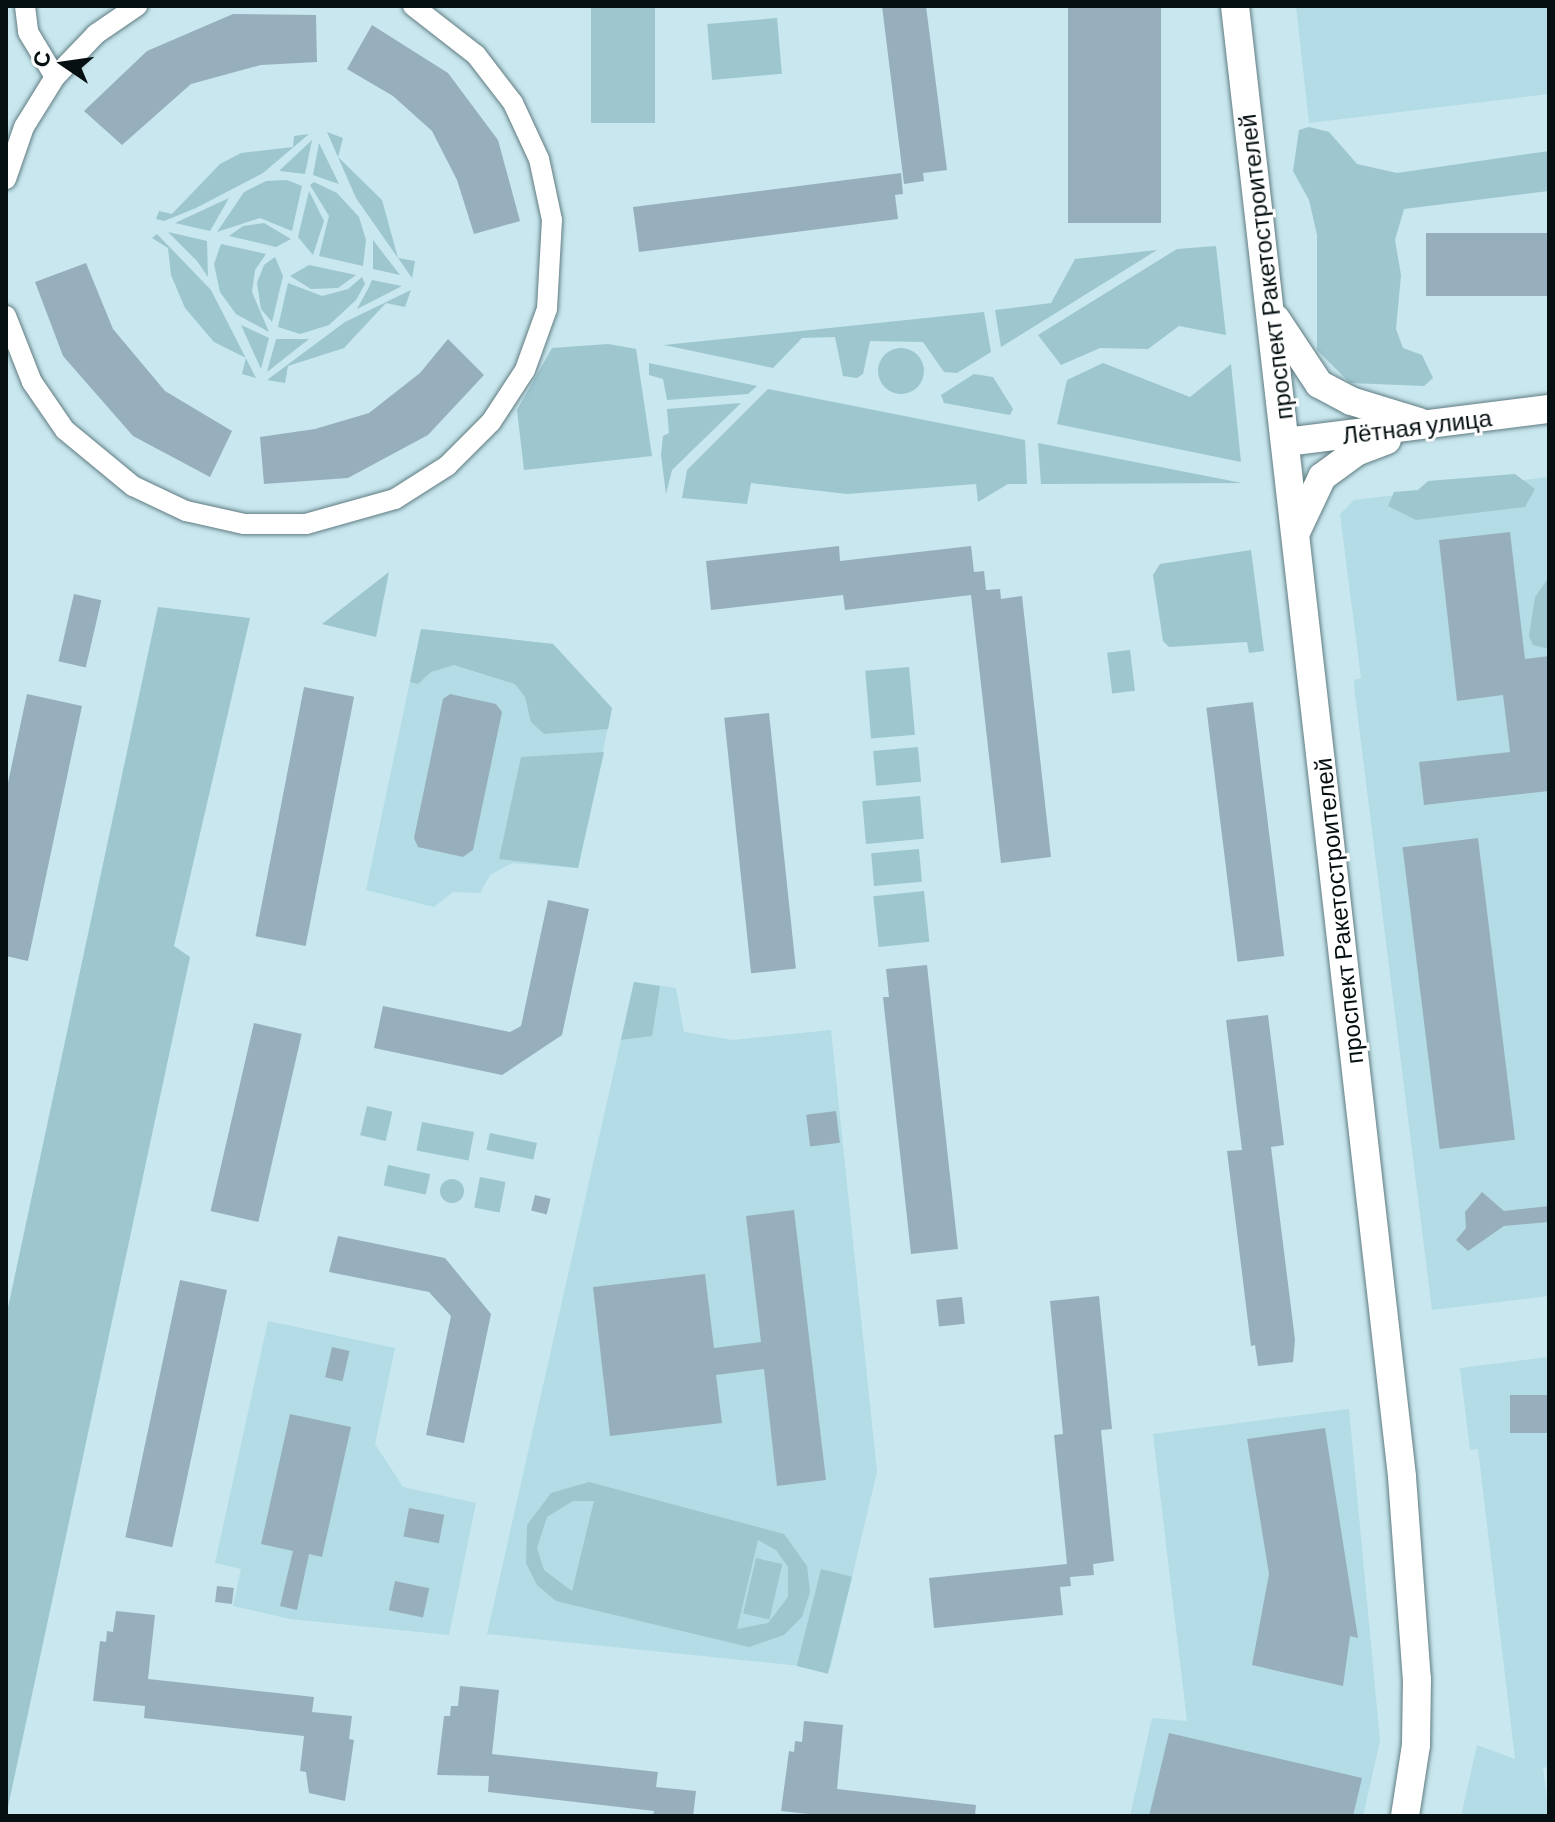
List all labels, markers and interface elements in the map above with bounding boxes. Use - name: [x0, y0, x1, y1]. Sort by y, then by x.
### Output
- north arrow: [24, 24, 104, 104]
- text: С: [26, 48, 55, 69]
- street label: проспект Ракетостроителей: [1232, 113, 1298, 421]
- street label: Лётная улица: [1341, 403, 1493, 449]
- street label: проспект Ракетостроителей: [1308, 757, 1368, 1065]

